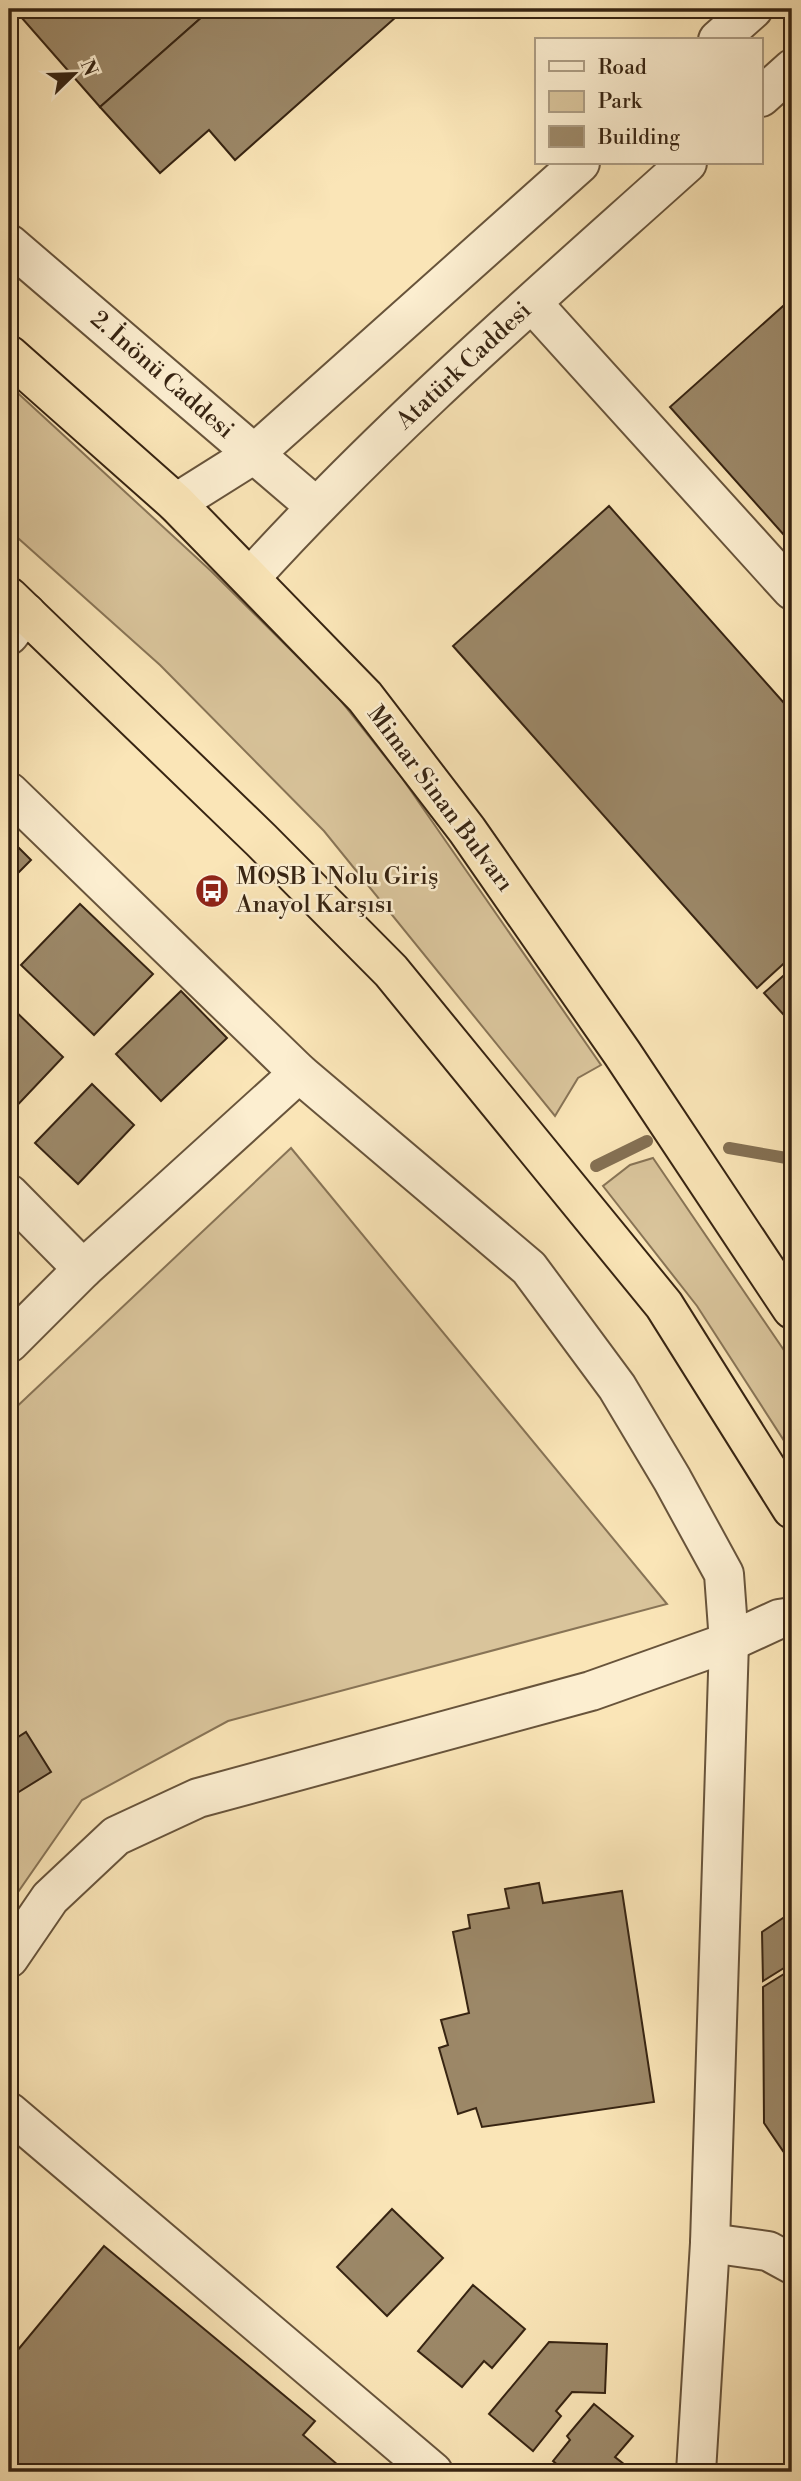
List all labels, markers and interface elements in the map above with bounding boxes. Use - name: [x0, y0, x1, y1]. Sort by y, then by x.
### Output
- north arrow: [38, 38, 108, 108]
- legend: [535, 38, 762, 164]
- text: Road: [598, 55, 647, 81]
- text: N: [75, 56, 103, 79]
- text: Park: [598, 89, 643, 115]
- text: Building: [597, 125, 680, 151]
- street label: Atatürk Caddesi: [390, 296, 538, 437]
- street label: 2. İnönü Caddesi: [84, 304, 241, 446]
- street label: Mimar Sinan Bulvarı: [360, 700, 520, 898]
- place label: MOSB 1 Nolu Giriş Anayol Karşısı: [235, 862, 439, 920]
- bus stop icon: MOSB 1 Nolu Giriş Anayol Karşısı: [193, 872, 231, 910]

